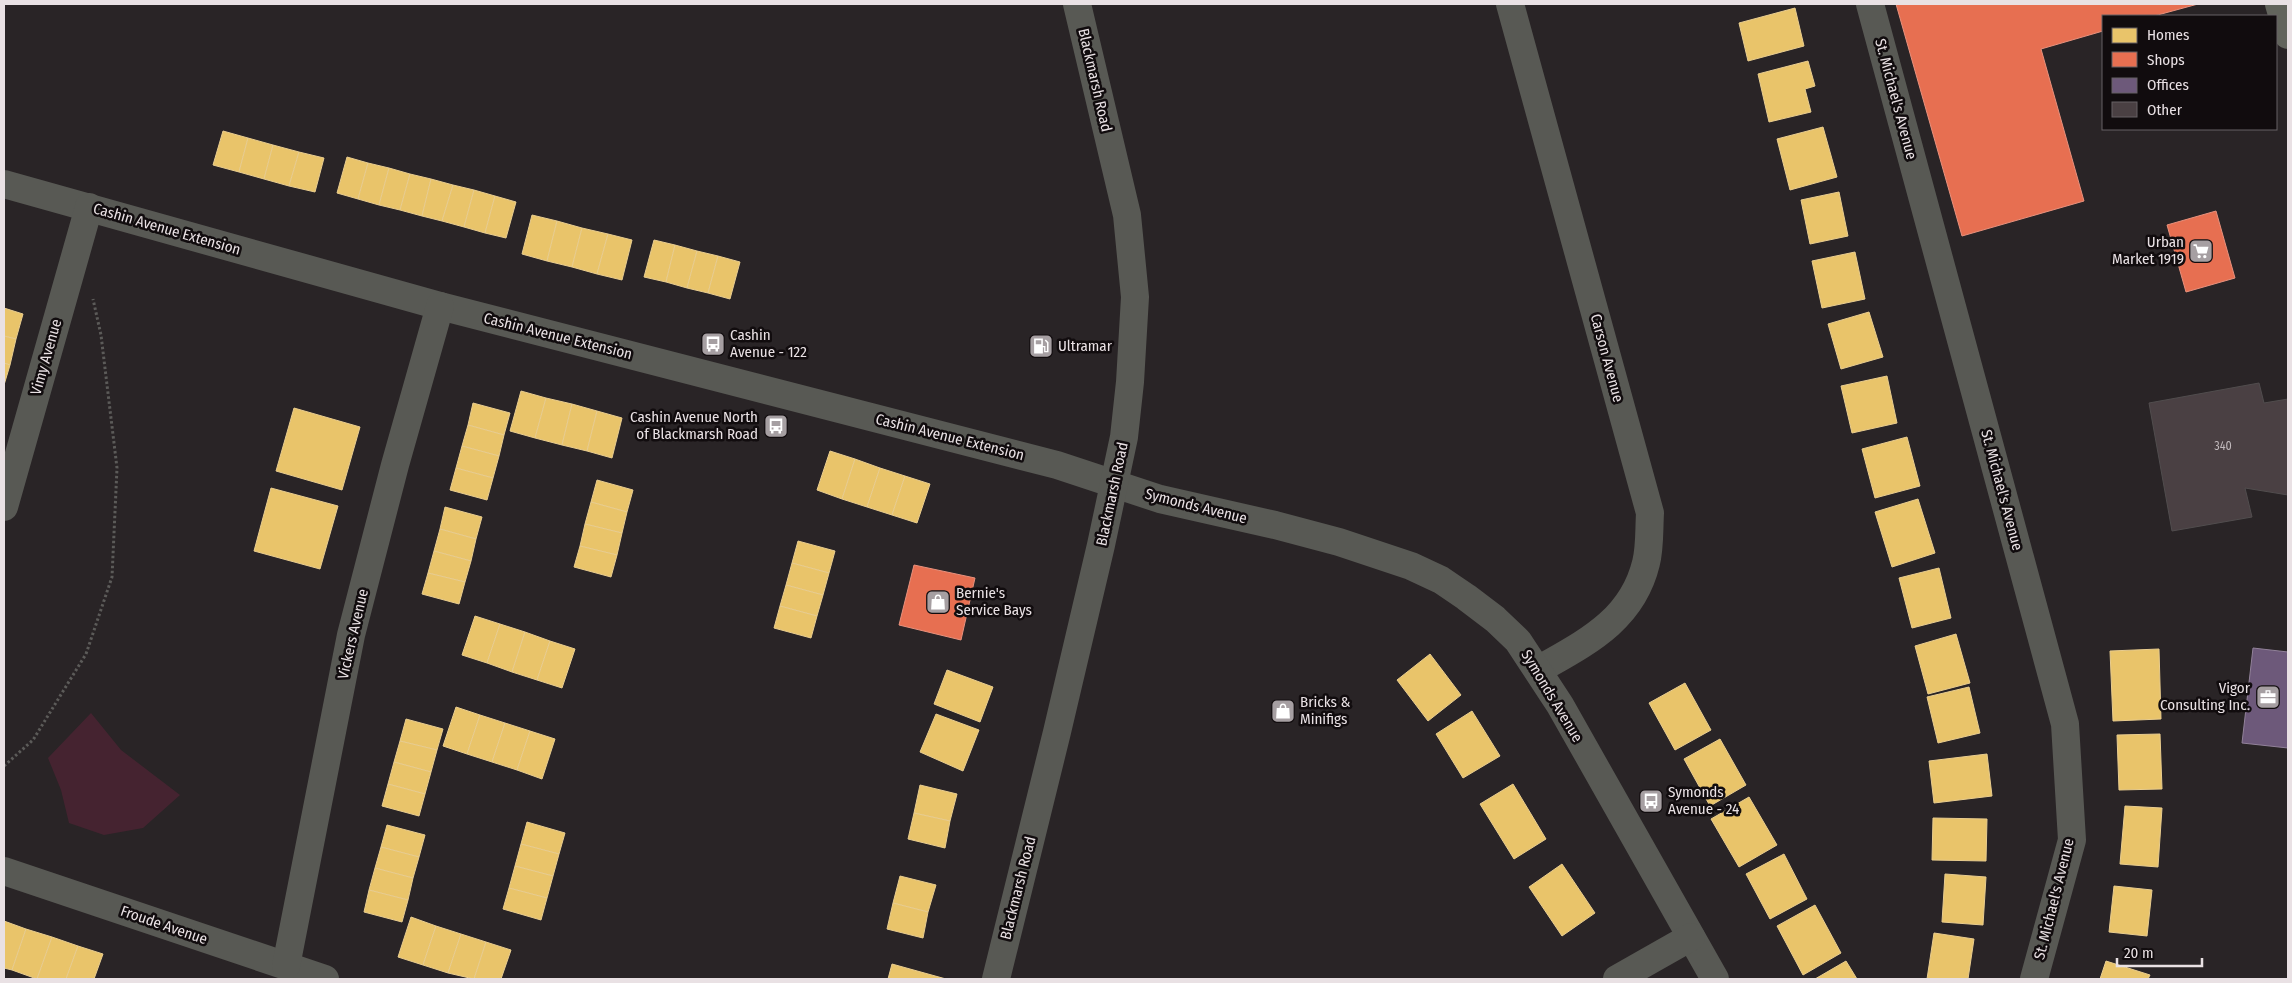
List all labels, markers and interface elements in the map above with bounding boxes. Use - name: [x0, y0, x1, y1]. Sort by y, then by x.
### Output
- legend: [2102, 15, 2277, 130]
- street label: Blackmarsh Road: [1074, 26, 1116, 134]
- text: Homes: [2147, 26, 2189, 44]
- street label: St. Michael's Avenue: [1871, 37, 1921, 161]
- text: Shops: [2147, 51, 2185, 69]
- text: Offices: [2147, 76, 2189, 94]
- text: Other: [2147, 101, 2183, 119]
- street label: Cashin Avenue Extension: [91, 199, 243, 259]
- place label: Urban Market 1919: [2112, 233, 2184, 268]
- supermarket icon: Urban Market 1919: [2188, 238, 2214, 264]
- street label: Cashin Avenue Extension: [482, 309, 634, 363]
- street label: Carson Avenue: [1587, 312, 1627, 404]
- street label: Vimy Avenue: [27, 317, 65, 397]
- place label: Cashin Avenue - 122: [730, 326, 807, 361]
- bus stop icon: Cashin Avenue - 122: [700, 331, 726, 357]
- fuel station icon: Ultramar: [1028, 333, 1054, 359]
- place label: Ultramar: [1058, 337, 1113, 355]
- place label: Cashin Avenue North of Blackmarsh Road: [630, 408, 758, 443]
- street label: Cashin Avenue Extension: [874, 410, 1026, 464]
- bus stop icon: Cashin Avenue North of Blackmarsh Road: [763, 413, 789, 439]
- street label: St. Michael's Avenue: [1977, 428, 2027, 552]
- house number: 340: [2214, 439, 2232, 453]
- street label: Blackmarsh Road: [1092, 440, 1132, 548]
- street label: Symonds Avenue: [1143, 485, 1249, 527]
- place label: Bernie's Service Bays: [956, 584, 1032, 619]
- street label: Vickers Avenue: [334, 587, 372, 681]
- shop icon: Bernie's Service Bays: [925, 589, 951, 615]
- street label: Symonds Avenue: [1517, 647, 1587, 745]
- place label: Vigor Consulting Inc.: [2160, 679, 2251, 714]
- office icon: Vigor Consulting Inc.: [2255, 684, 2281, 710]
- place label: Bricks & Minifigs: [1300, 693, 1350, 728]
- shop icon: Bricks & Minifigs: [1270, 698, 1296, 724]
- place label: Symonds Avenue - 24: [1668, 783, 1739, 818]
- bus stop icon: Symonds Avenue - 24: [1638, 788, 1664, 814]
- street label: Blackmarsh Road: [996, 835, 1040, 941]
- street label: St. Michael's Avenue: [2030, 837, 2078, 961]
- street label: Froude Avenue: [118, 902, 210, 948]
- scale bar: [2117, 936, 2202, 968]
- text: 20 m: [2124, 944, 2154, 962]

